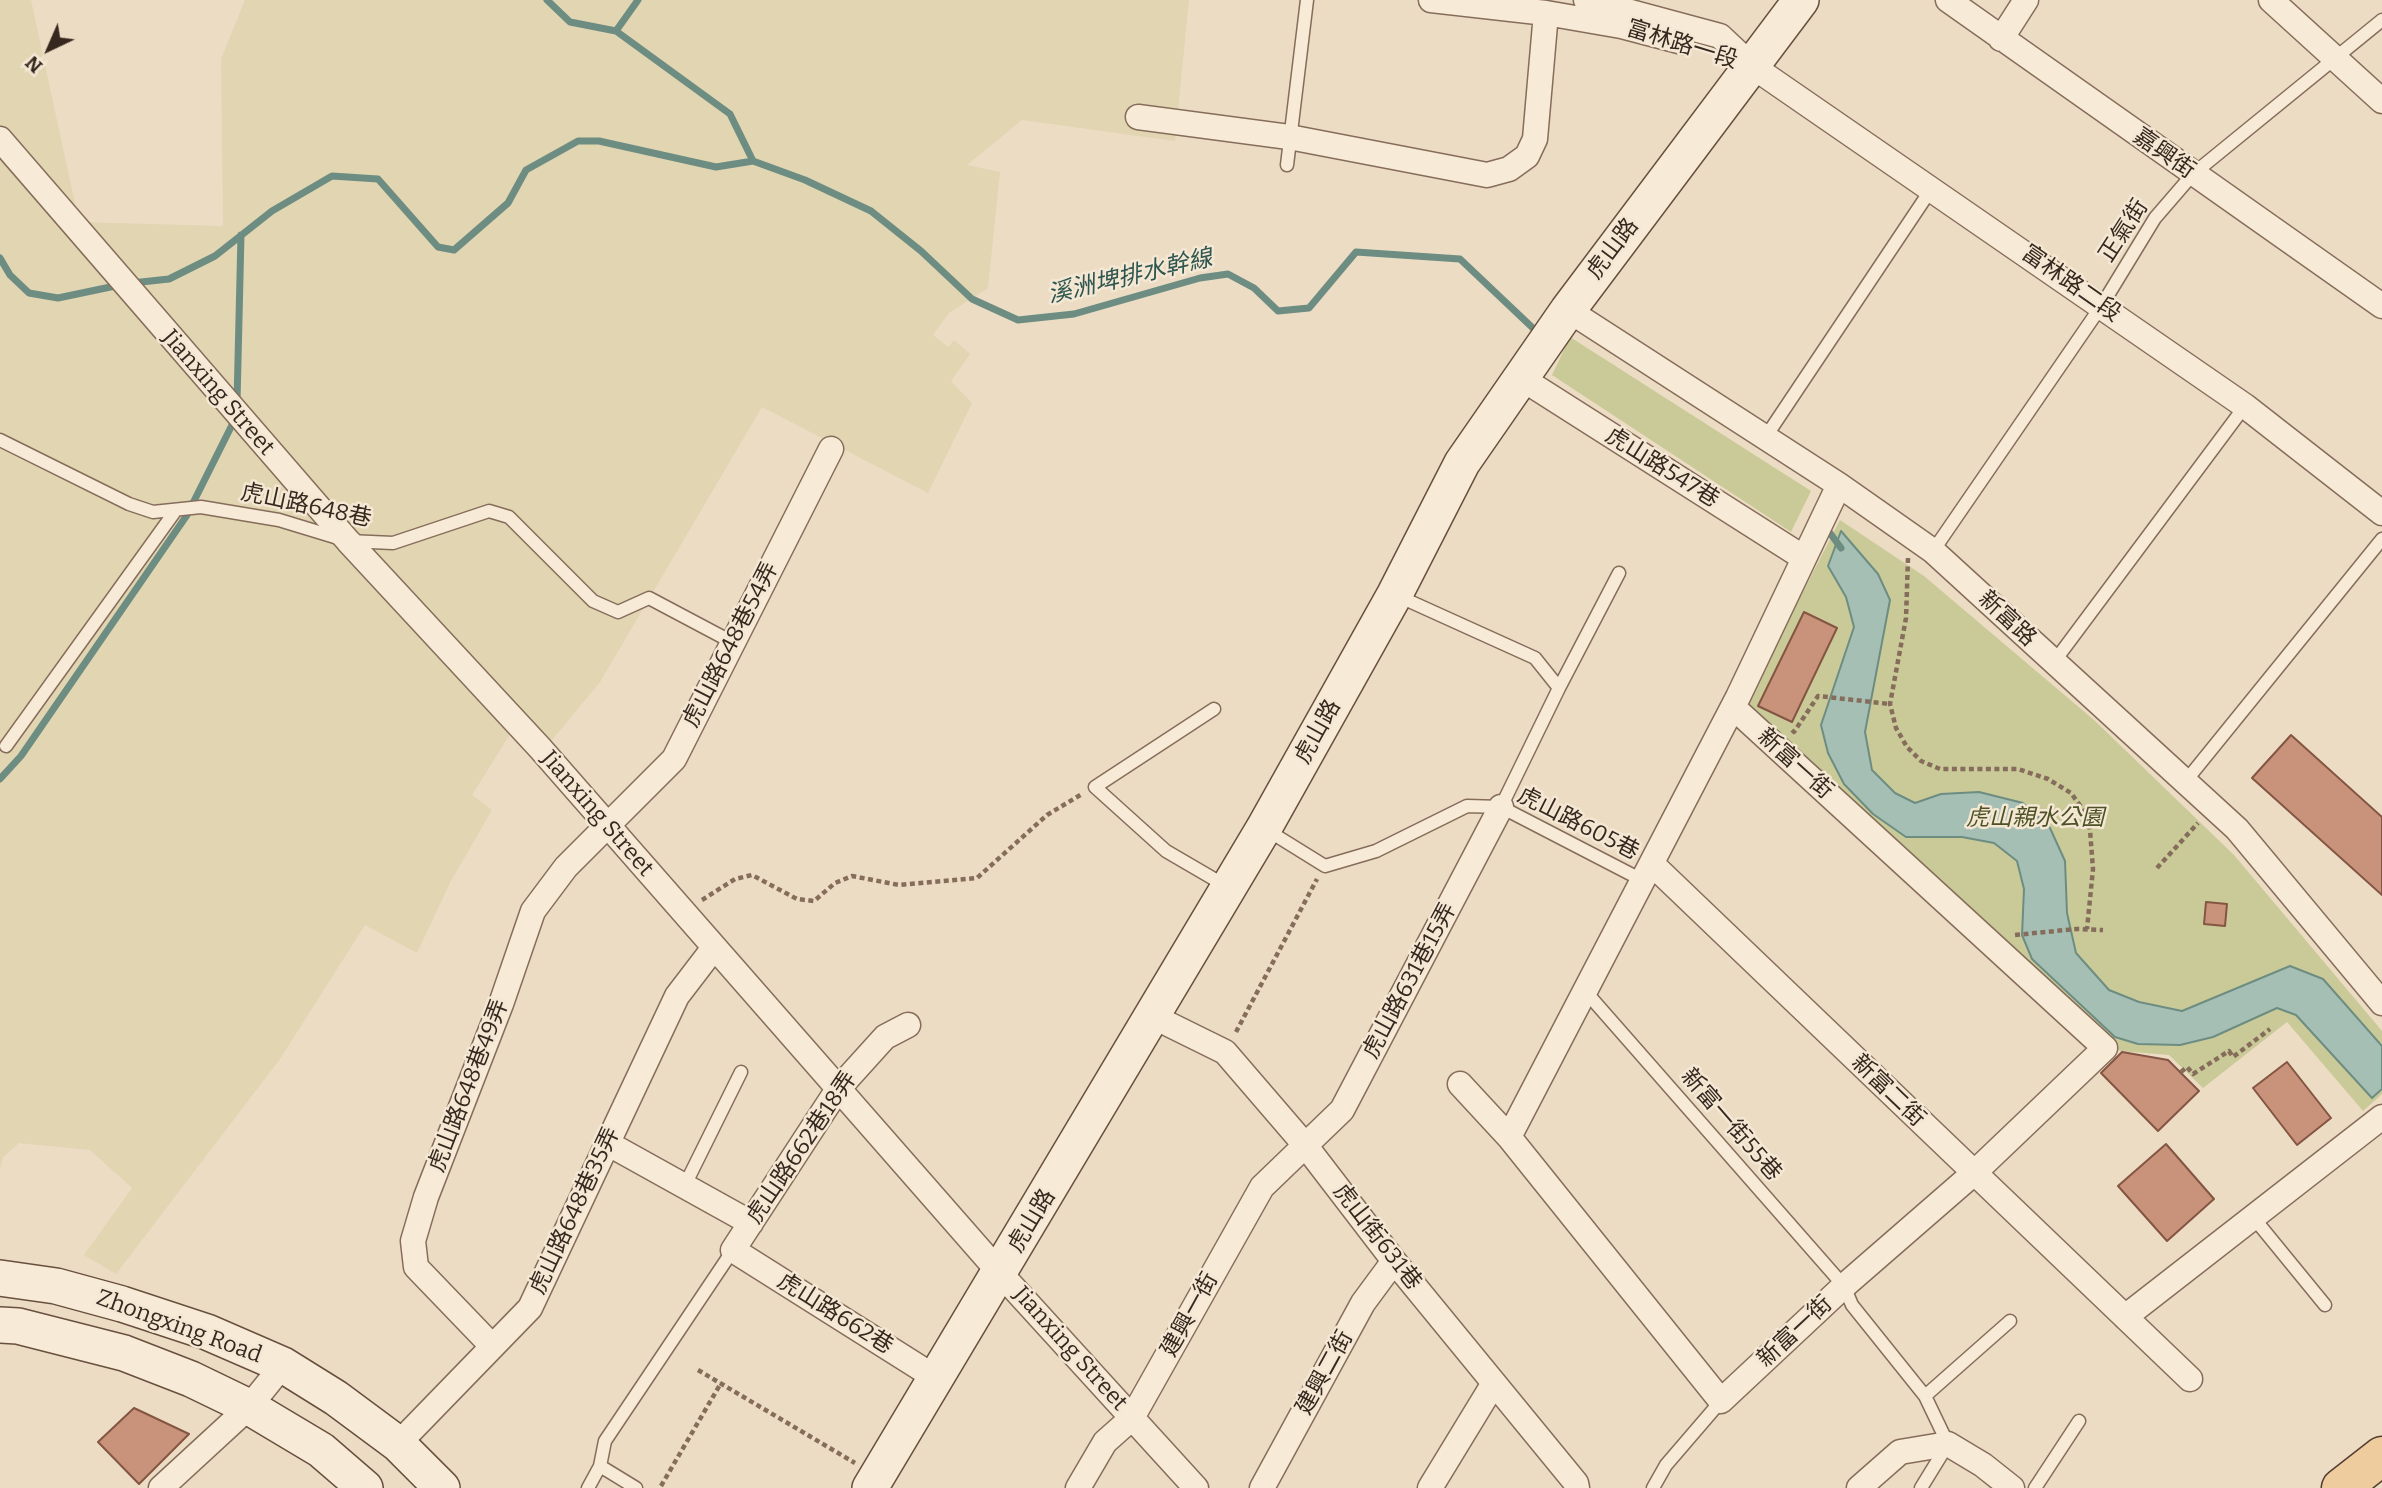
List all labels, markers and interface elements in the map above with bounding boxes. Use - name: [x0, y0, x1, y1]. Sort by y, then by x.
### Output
- north arrow: [14, 14, 84, 84]
- street label: 富林路一段: [1623, 15, 1741, 75]
- text: N: [21, 51, 47, 78]
- street label: 嘉興街: [2128, 123, 2200, 185]
- street label: 正氣街: [2094, 195, 2154, 267]
- street label: 虎山路: [1581, 213, 1645, 285]
- street label: 富林路二段: [2016, 240, 2126, 328]
- water label: 溪洲埤排水幹線: [1045, 244, 1215, 310]
- street label: Jianxing Street: [156, 325, 280, 461]
- street label: 虎山路547巷: [1600, 422, 1724, 514]
- street label: 虎山路648巷: [238, 479, 374, 533]
- street label: 虎山路648巷54弄: [677, 558, 785, 732]
- street label: 新富路: [1972, 585, 2042, 653]
- street label: 虎山路: [1289, 695, 1347, 769]
- street label: 新富一街: [1752, 723, 1838, 805]
- street label: Jianxing Street: [535, 746, 659, 882]
- street label: 虎山路605巷: [1513, 782, 1643, 866]
- park label: 虎山親水公園: [1966, 805, 2104, 833]
- street label: 虎山路631巷15弄: [1357, 898, 1463, 1064]
- street label: 虎山路648巷49弄: [423, 996, 515, 1176]
- street label: 新富二街: [1845, 1049, 1931, 1133]
- street label: 新富一街55巷: [1675, 1063, 1787, 1187]
- street label: 虎山路662巷18弄: [741, 1067, 863, 1229]
- street label: 虎山路648巷35弄: [524, 1123, 626, 1299]
- street label: 虎山街631巷: [1327, 1178, 1427, 1296]
- street label: 虎山路: [1002, 1184, 1062, 1258]
- street label: 虎山路662巷: [772, 1268, 898, 1360]
- street label: 建興一街: [1156, 1268, 1224, 1362]
- street label: Jianxing Street: [1007, 1281, 1133, 1417]
- street label: Zhongxing Road: [93, 1284, 265, 1370]
- street label: 新富一街: [1752, 1291, 1838, 1373]
- street label: 建興二街: [1291, 1326, 1359, 1420]

